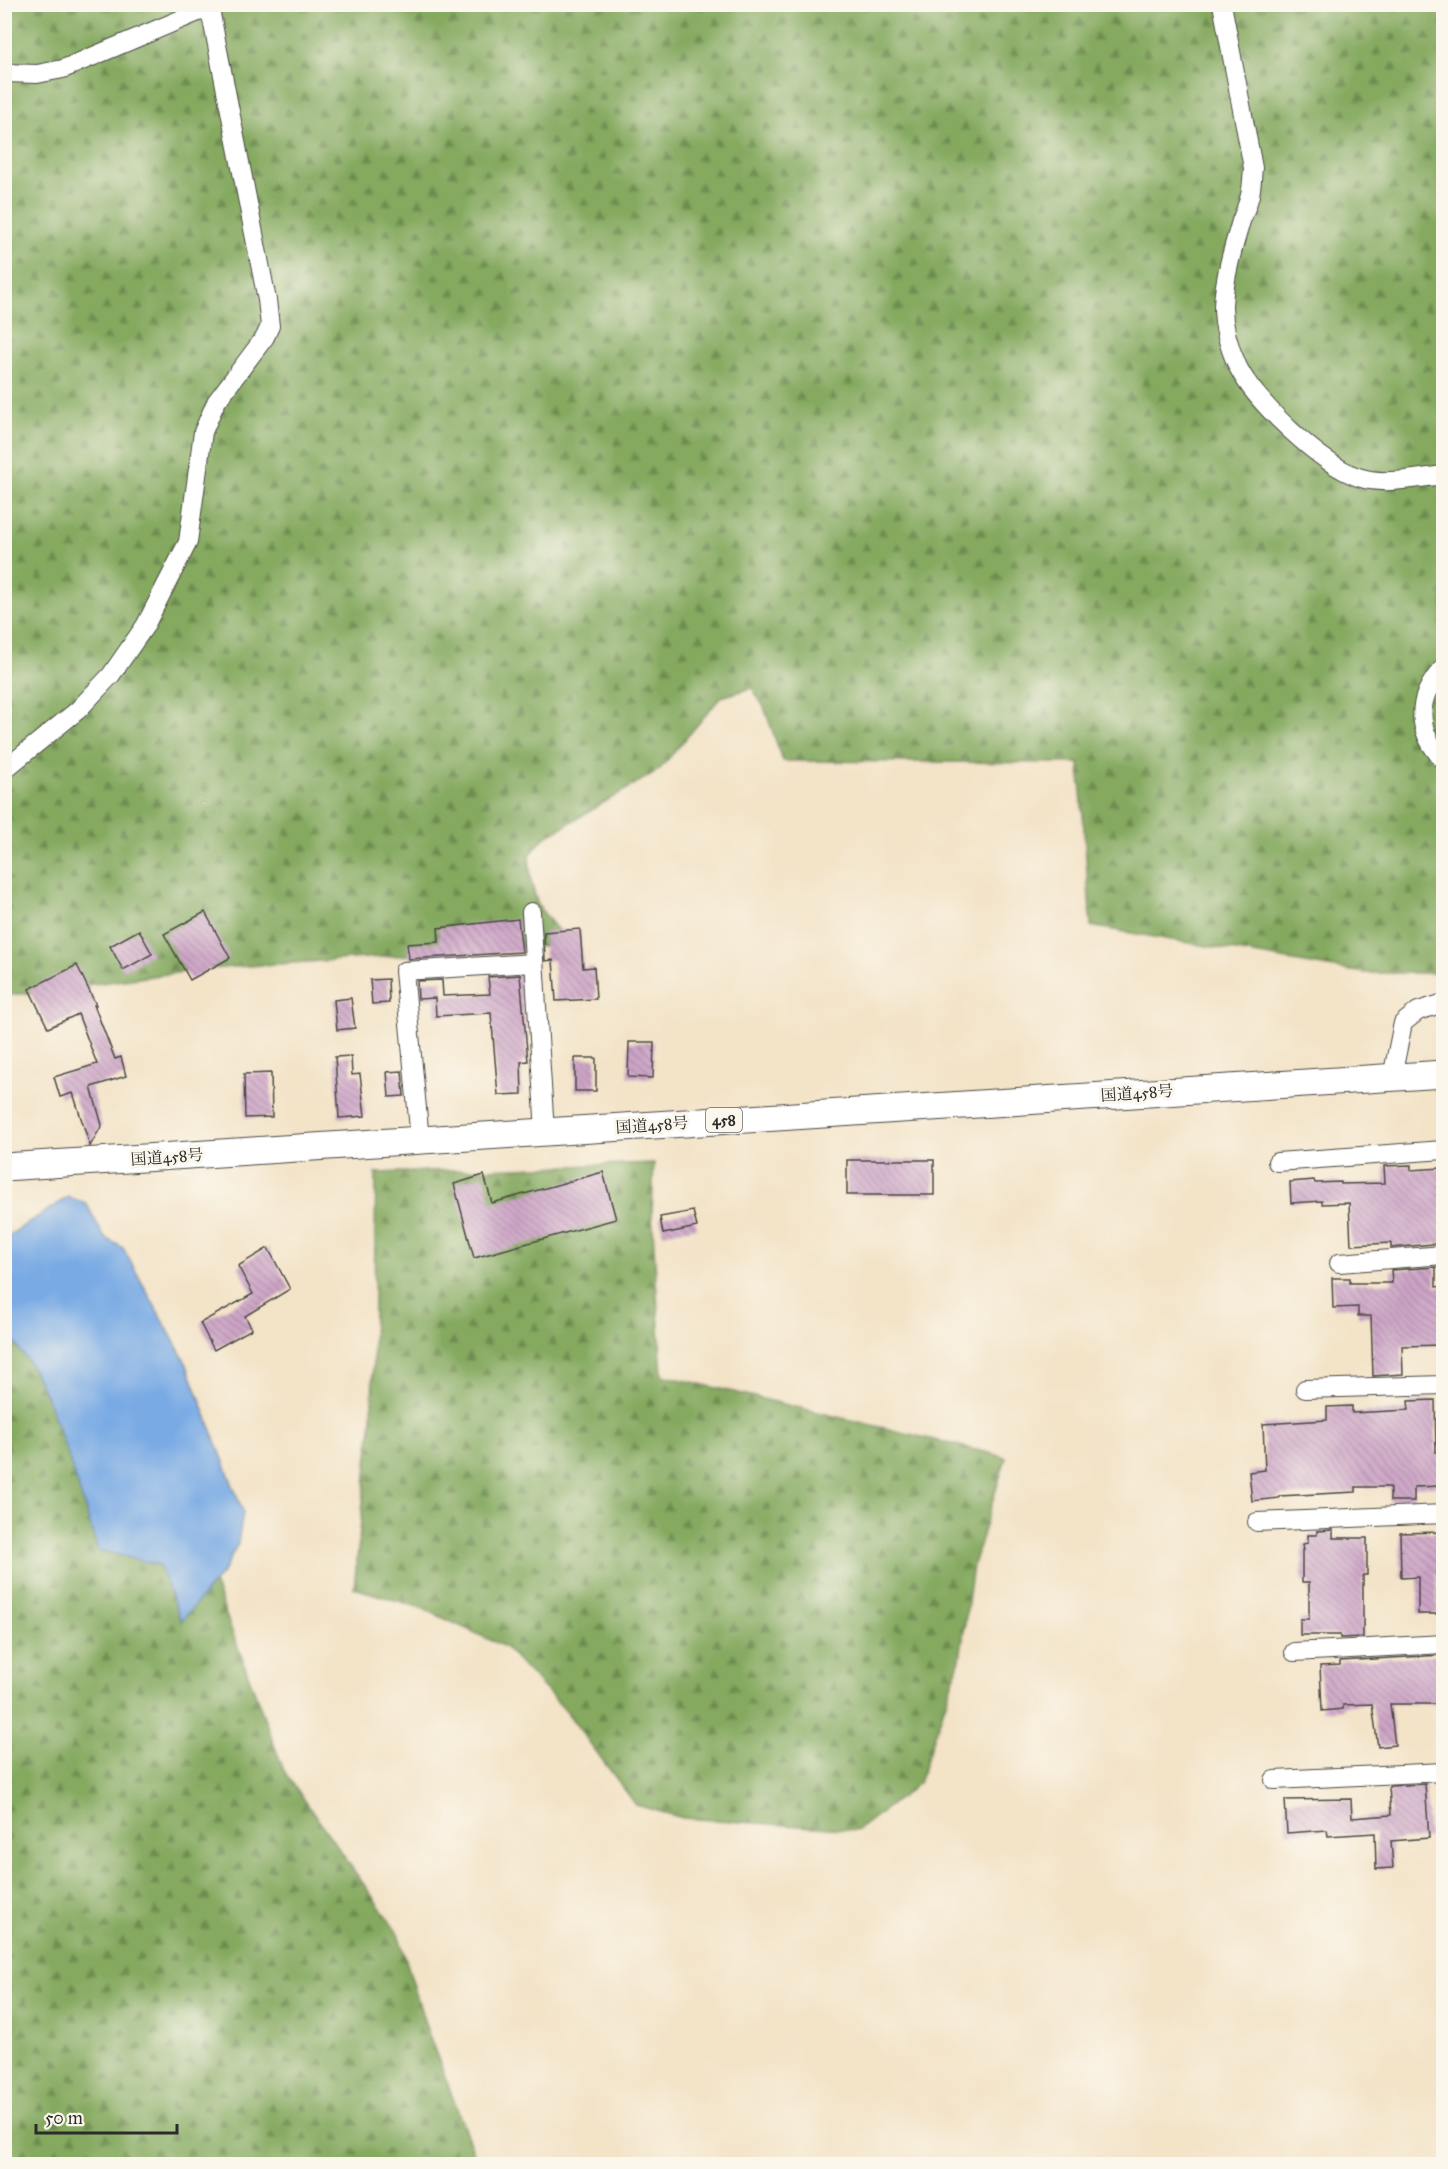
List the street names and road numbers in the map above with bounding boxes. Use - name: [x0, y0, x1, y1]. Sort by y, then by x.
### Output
- street label: 国道458号: [1100, 1081, 1174, 1105]
- road number: 458: [706, 1108, 742, 1132]
- street label: 国道458号: [615, 1113, 689, 1137]
- street label: 国道458号: [130, 1145, 204, 1169]

